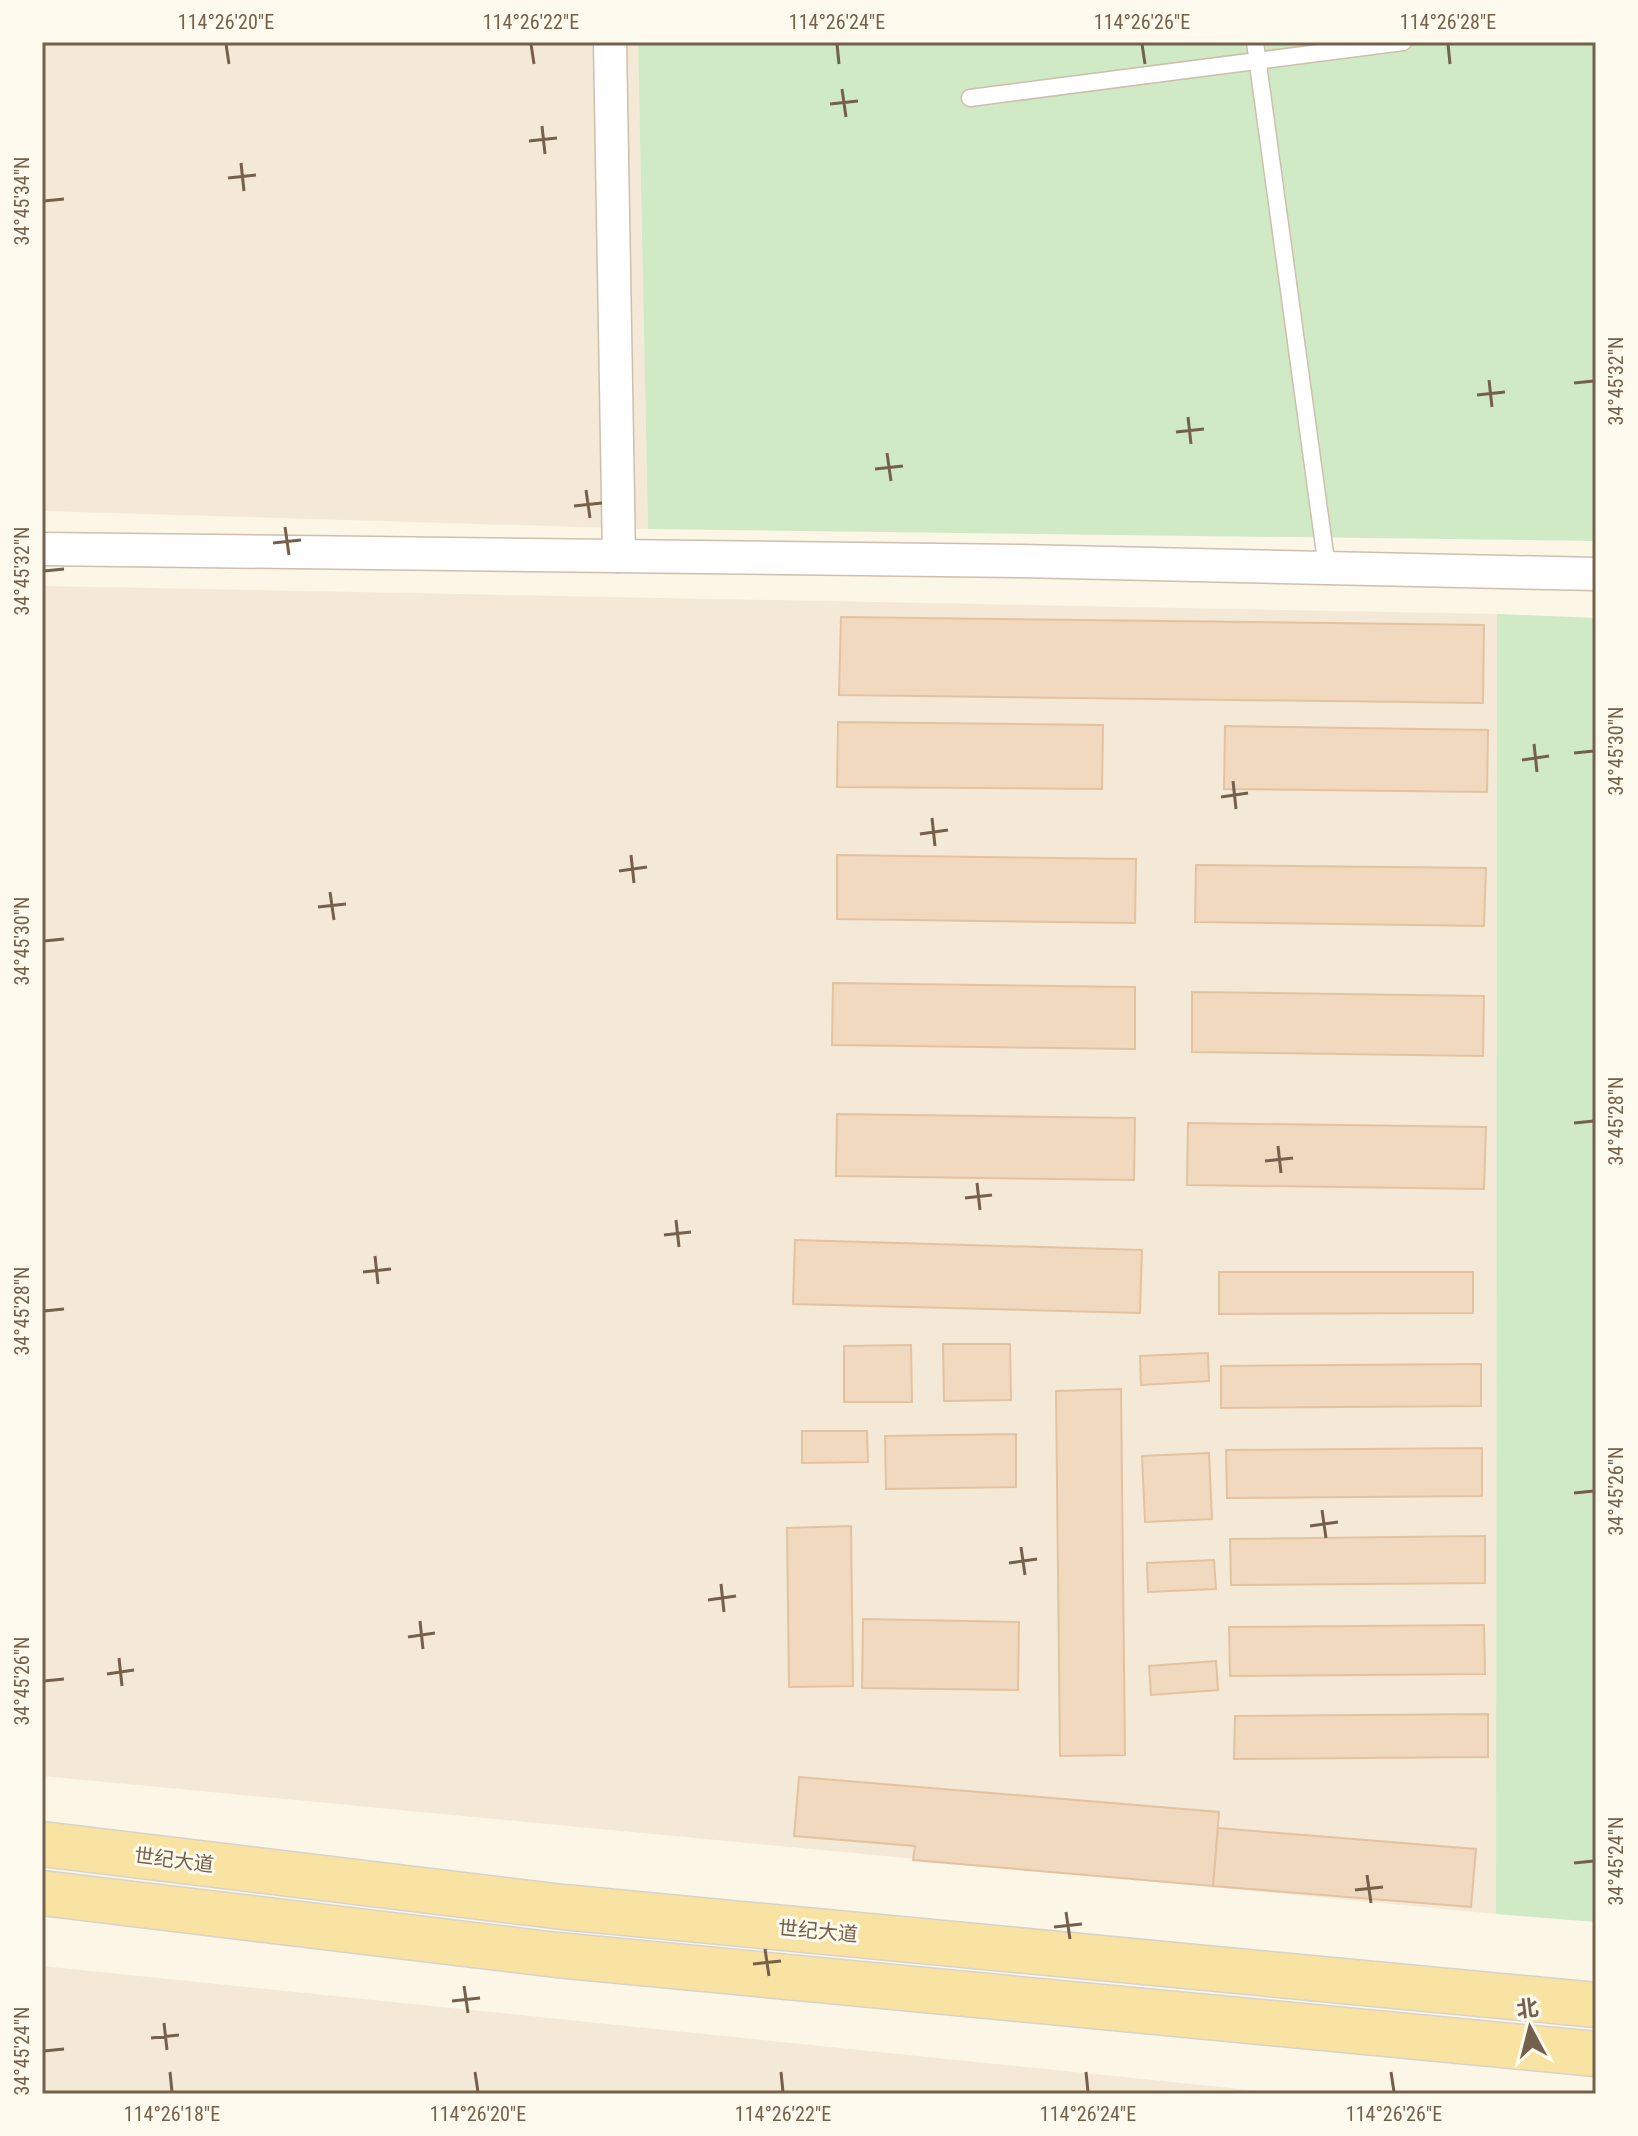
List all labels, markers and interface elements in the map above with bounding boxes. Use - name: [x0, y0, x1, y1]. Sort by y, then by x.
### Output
- text: 114°26'20"E: [178, 10, 274, 34]
- text: 114°26'22"E: [483, 10, 579, 34]
- text: 114°26'24"E: [789, 10, 885, 34]
- text: 114°26'26"E: [1094, 10, 1190, 34]
- text: 114°26'28"E: [1400, 10, 1496, 34]
- text: 34°45'34"N: [10, 156, 34, 246]
- text: 34°45'32"N: [1604, 336, 1628, 426]
- text: 34°45'32"N: [10, 526, 34, 616]
- text: 34°45'30"N: [1604, 706, 1628, 796]
- text: 34°45'30"N: [10, 896, 34, 986]
- text: 34°45'28"N: [1604, 1076, 1628, 1166]
- text: 34°45'28"N: [10, 1266, 34, 1356]
- text: 34°45'26"N: [1604, 1446, 1628, 1536]
- text: 34°45'26"N: [10, 1636, 34, 1726]
- text: 34°45'24"N: [1604, 1816, 1628, 1906]
- street label: 世纪大道: [133, 1843, 215, 1877]
- street label: 世纪大道: [777, 1916, 859, 1946]
- north arrow: [1490, 1988, 1570, 2068]
- text: 北: [1515, 1995, 1540, 2022]
- text: 34°45'24"N: [10, 2006, 34, 2096]
- text: 114°26'18"E: [124, 2102, 220, 2126]
- text: 114°26'20"E: [430, 2102, 526, 2126]
- text: 114°26'22"E: [735, 2102, 831, 2126]
- text: 114°26'24"E: [1040, 2102, 1136, 2126]
- text: 114°26'26"E: [1346, 2102, 1442, 2126]

